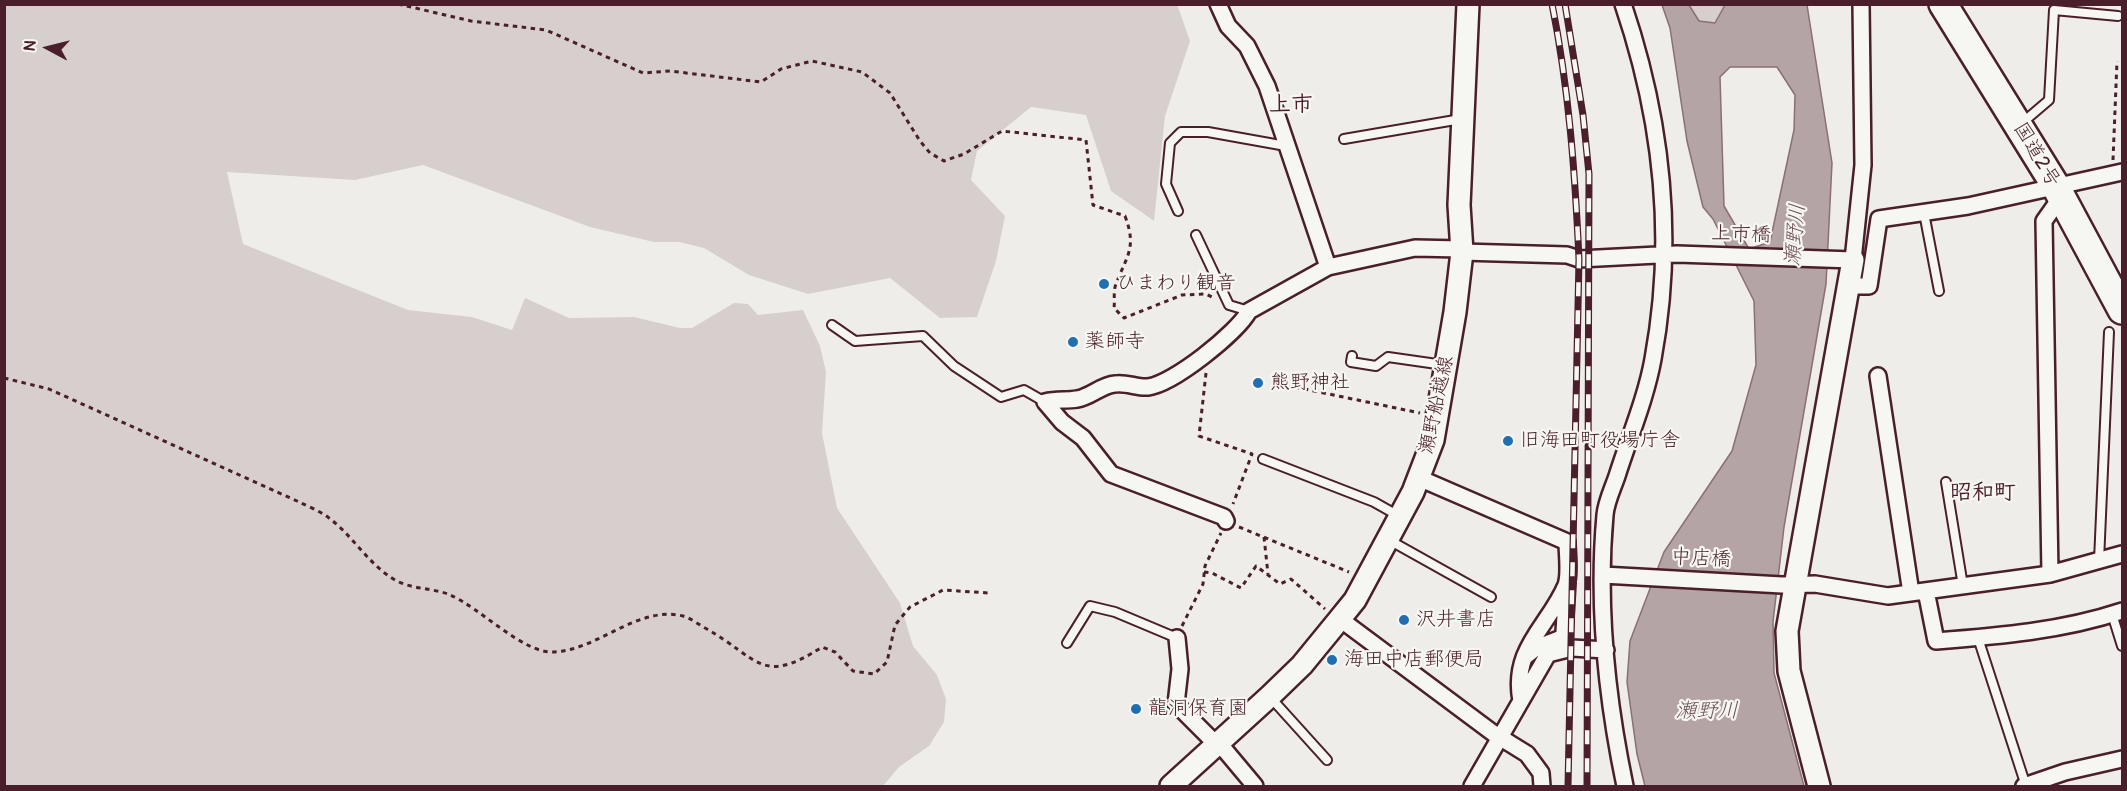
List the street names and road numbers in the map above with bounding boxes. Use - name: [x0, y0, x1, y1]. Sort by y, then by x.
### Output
- street label: 国道2号: [2007, 118, 2065, 192]
- street label: 上市橋: [1711, 222, 1771, 248]
- street label: 瀬野船越線: [1415, 354, 1459, 456]
- street label: 中店橋: [1670, 545, 1732, 573]

